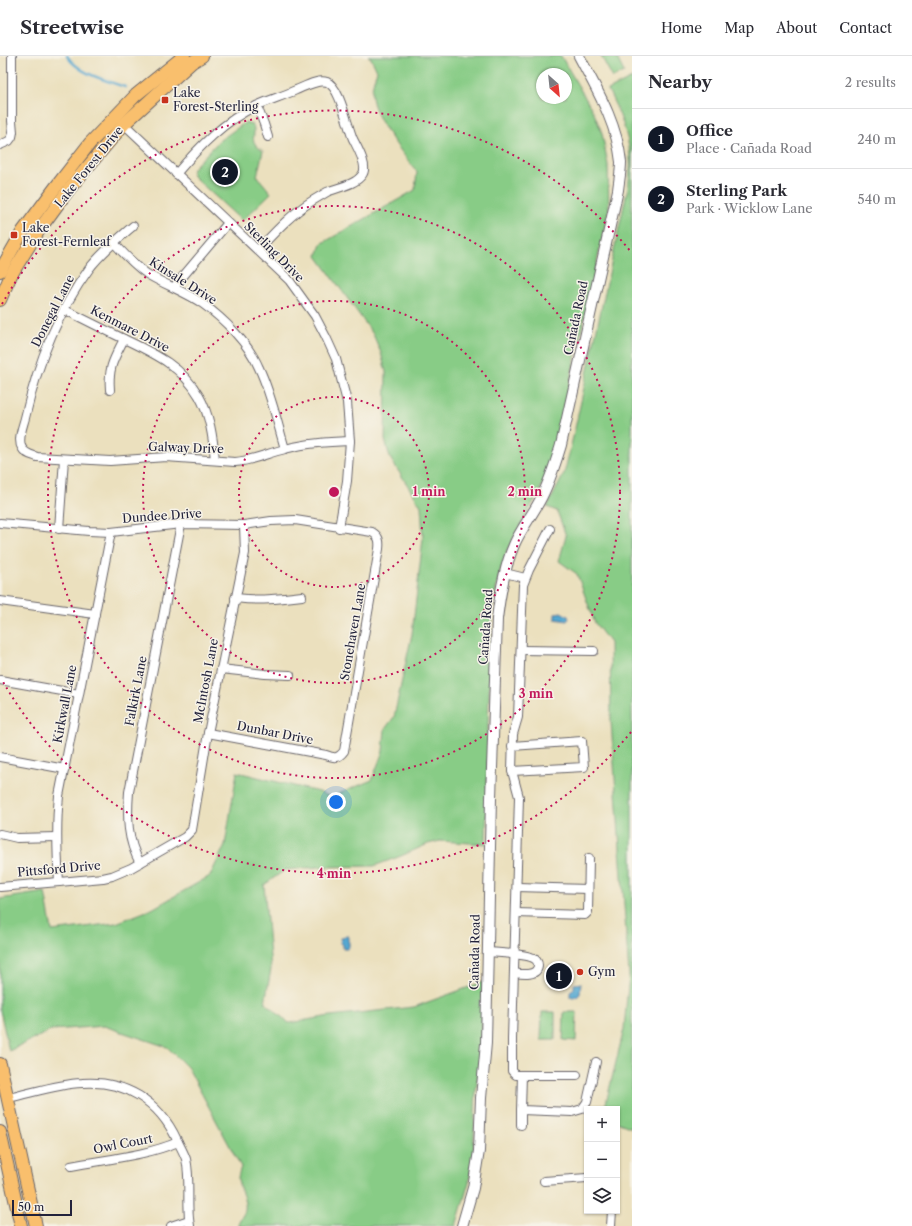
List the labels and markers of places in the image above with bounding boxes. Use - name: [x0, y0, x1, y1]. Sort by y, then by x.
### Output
- place label: Lake Forest-Sterling: [173, 85, 259, 114]
- marker: Lake Forest-Sterling: [160, 95, 170, 105]
- pin: 2: [212, 157, 238, 187]
- place label: Lake Forest-Fernleaf: [22, 220, 112, 249]
- marker: Lake Forest-Fernleaf: [9, 230, 19, 240]
- centre of rings: [327, 485, 341, 499]
- pin: 1: [546, 961, 572, 991]
- place label: Gym: [588, 964, 615, 979]
- marker: Gym: [575, 967, 585, 977]

